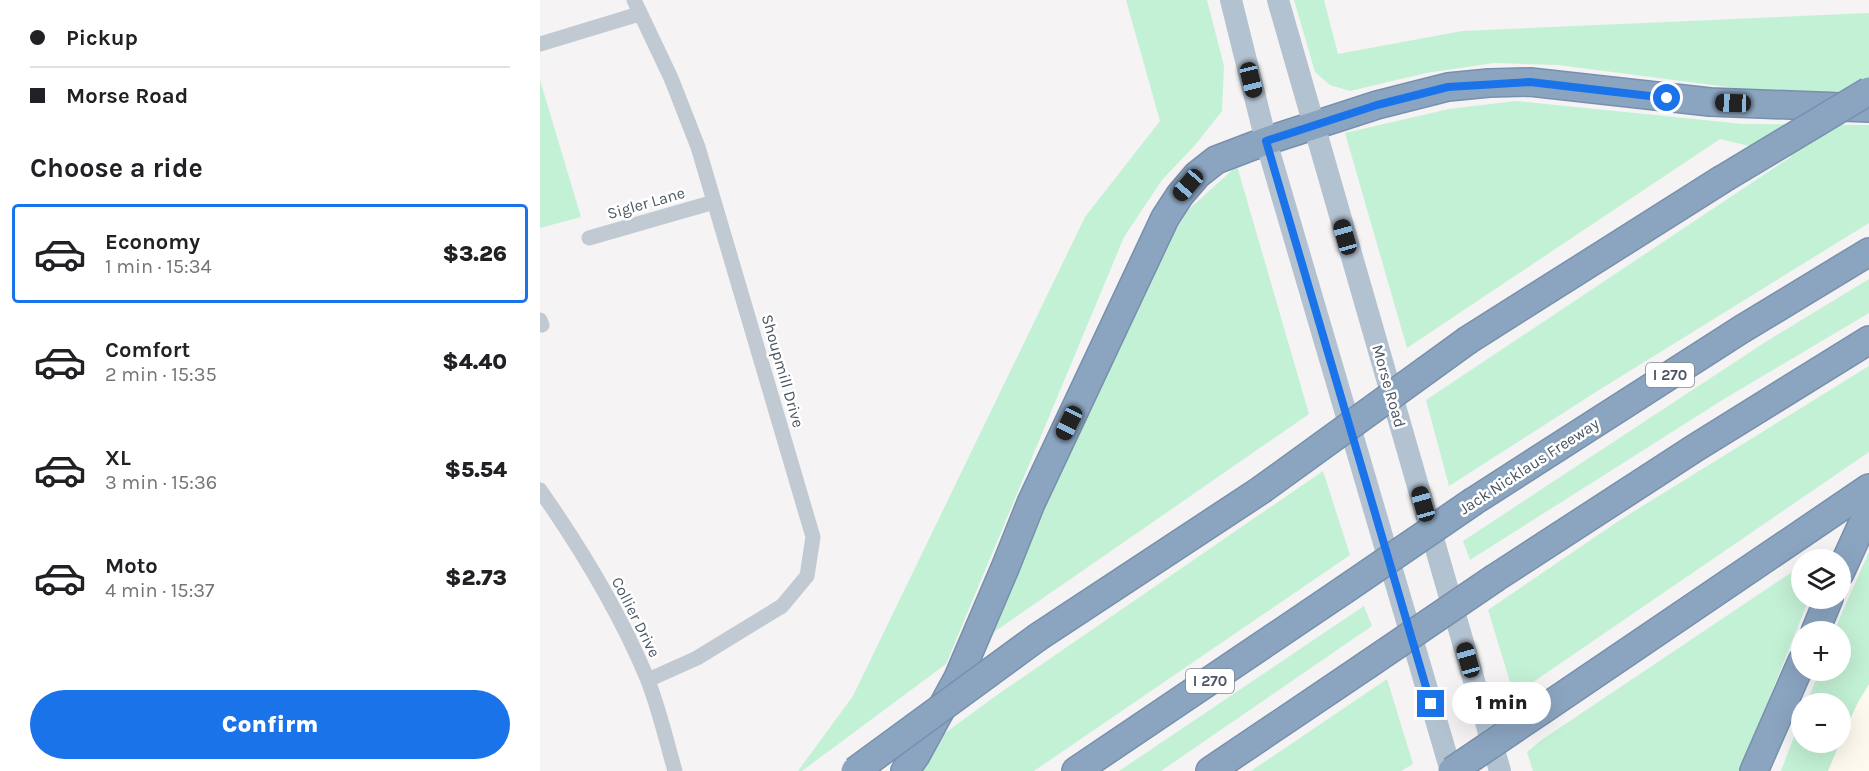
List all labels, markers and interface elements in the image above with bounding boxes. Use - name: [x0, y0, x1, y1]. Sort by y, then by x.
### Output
- text: Pickup: [66, 25, 138, 51]
- car: [1238, 60, 1264, 100]
- text: Morse Road: [66, 83, 188, 109]
- route start: [1653, 84, 1680, 111]
- car: [1715, 93, 1751, 113]
- text: Choose a ride: [30, 152, 203, 184]
- car: [1169, 166, 1207, 204]
- street label: Sigler Lane: [605, 183, 687, 223]
- car: [1331, 217, 1359, 257]
- icon: car: [33, 227, 87, 281]
- text: Economy: [105, 229, 200, 255]
- text: $3.26: [442, 241, 507, 267]
- text: 1 min · 15:34: [105, 255, 212, 278]
- street label: Shoupmill Drive: [758, 312, 808, 430]
- icon: car: [33, 335, 87, 389]
- text: Comfort: [105, 337, 190, 363]
- street label: Morse Road: [1368, 342, 1410, 430]
- text: $4.40: [442, 349, 507, 375]
- text: 2 min · 15:35: [105, 363, 217, 386]
- road number: I 270: [1646, 363, 1694, 387]
- car: [1053, 403, 1085, 443]
- street label: Jack Nicklaus Freeway: [1455, 413, 1603, 518]
- icon: car: [33, 443, 87, 497]
- text: XL: [105, 445, 131, 471]
- text: $5.54: [445, 457, 507, 483]
- text: 3 min · 15:36: [105, 471, 217, 494]
- car: [1409, 484, 1437, 524]
- map controls: [1791, 549, 1851, 753]
- button: layers: [1791, 549, 1851, 609]
- icon: car: [33, 551, 87, 605]
- text: Moto: [105, 553, 158, 579]
- text: $2.73: [445, 565, 507, 591]
- street label: Collier Drive: [608, 574, 664, 660]
- text: 4 min · 15:37: [105, 579, 214, 602]
- button: +: [1791, 621, 1851, 681]
- car: [1454, 640, 1482, 680]
- road number: I 270: [1186, 669, 1234, 693]
- callout: 1 min: [1452, 683, 1551, 725]
- button: Confirm: [30, 690, 510, 759]
- route end: [1417, 690, 1444, 717]
- text: 1 min: [1475, 691, 1528, 714]
- button: −: [1791, 693, 1851, 753]

